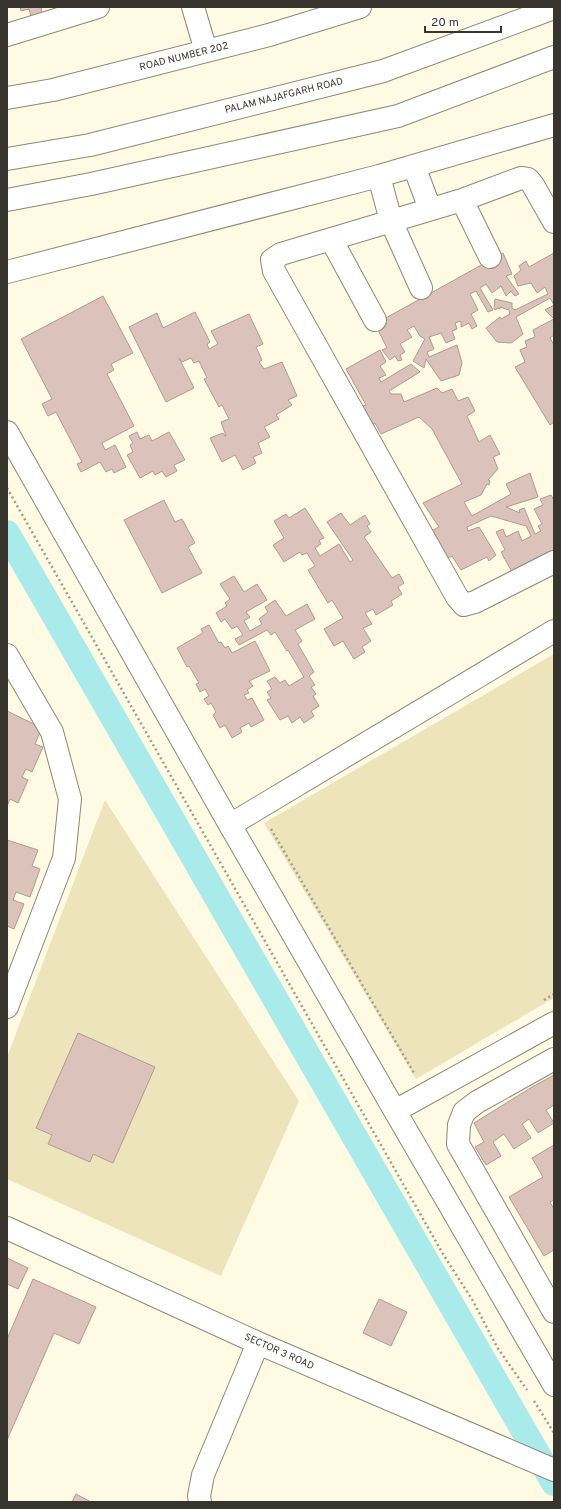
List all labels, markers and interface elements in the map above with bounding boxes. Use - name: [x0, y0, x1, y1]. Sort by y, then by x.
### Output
- scale bar: [425, 8, 501, 34]
- text: 20 m: [431, 15, 459, 31]
- street label: ROAD NUMBER 202: [138, 40, 230, 74]
- street label: PALAM NAJAFGARH ROAD: [223, 75, 345, 117]
- street label: SECTOR 3 ROAD: [242, 1331, 316, 1373]

